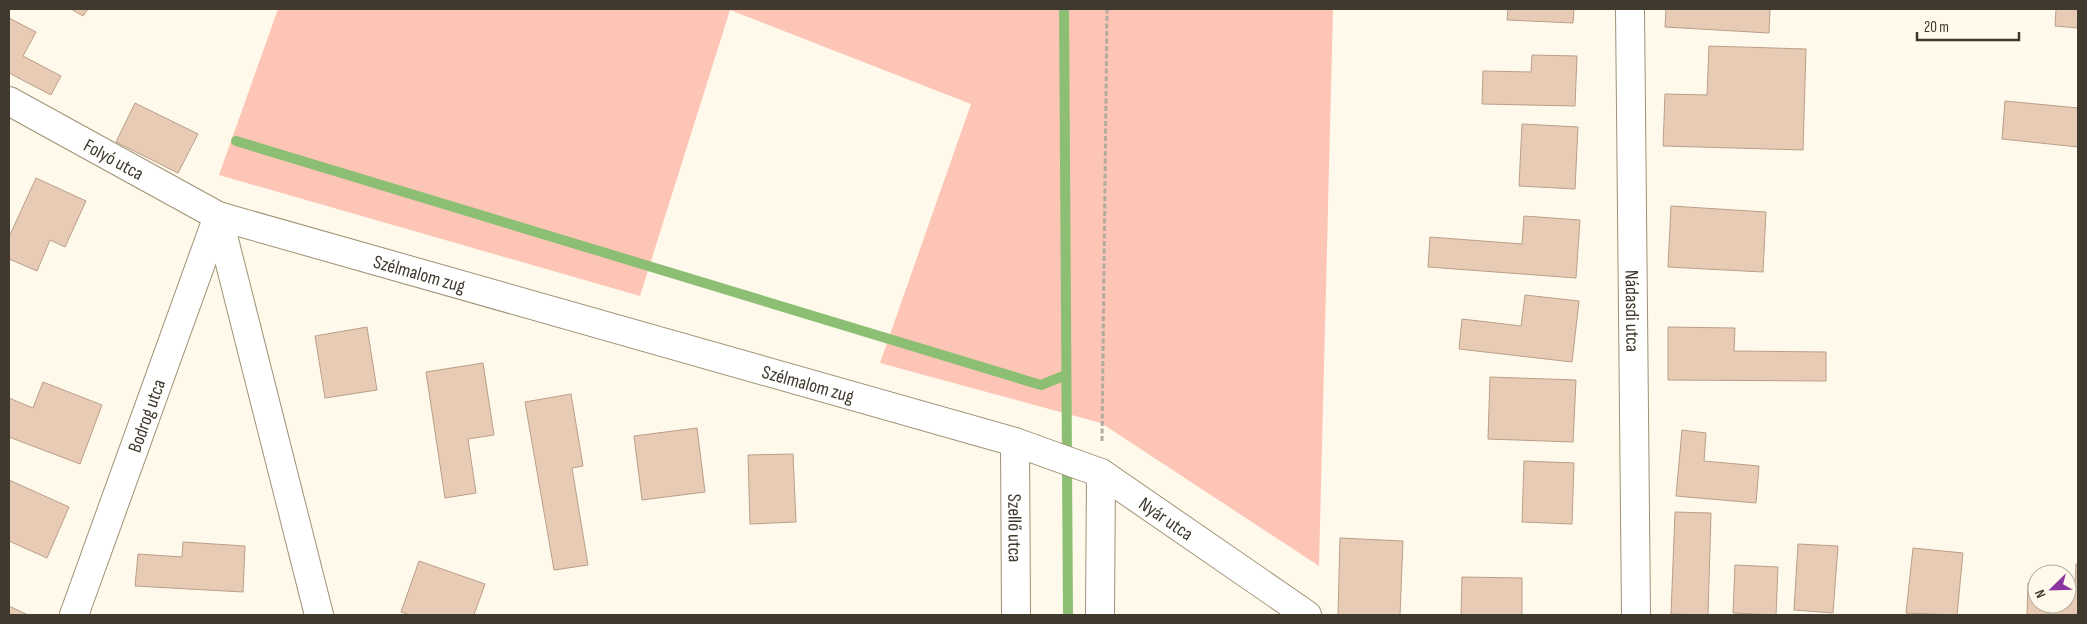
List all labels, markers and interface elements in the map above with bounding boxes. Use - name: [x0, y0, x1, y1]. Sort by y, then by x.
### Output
- scale bar: [1917, 10, 2020, 42]
- text: 20 m: [1924, 18, 1949, 37]
- street label: Folyó utca: [79, 134, 147, 186]
- street label: Szélmalom zug: [371, 251, 468, 299]
- street label: Nádasdi utca: [1620, 270, 1643, 352]
- street label: Szélmalom zug: [759, 361, 857, 409]
- street label: Bodrog utca: [124, 376, 171, 456]
- street label: Nyár utca: [1134, 493, 1197, 546]
- street label: Szellő utca: [1002, 494, 1026, 562]
- north arrow: [2027, 564, 2077, 614]
- text: N: [2031, 587, 2050, 601]

